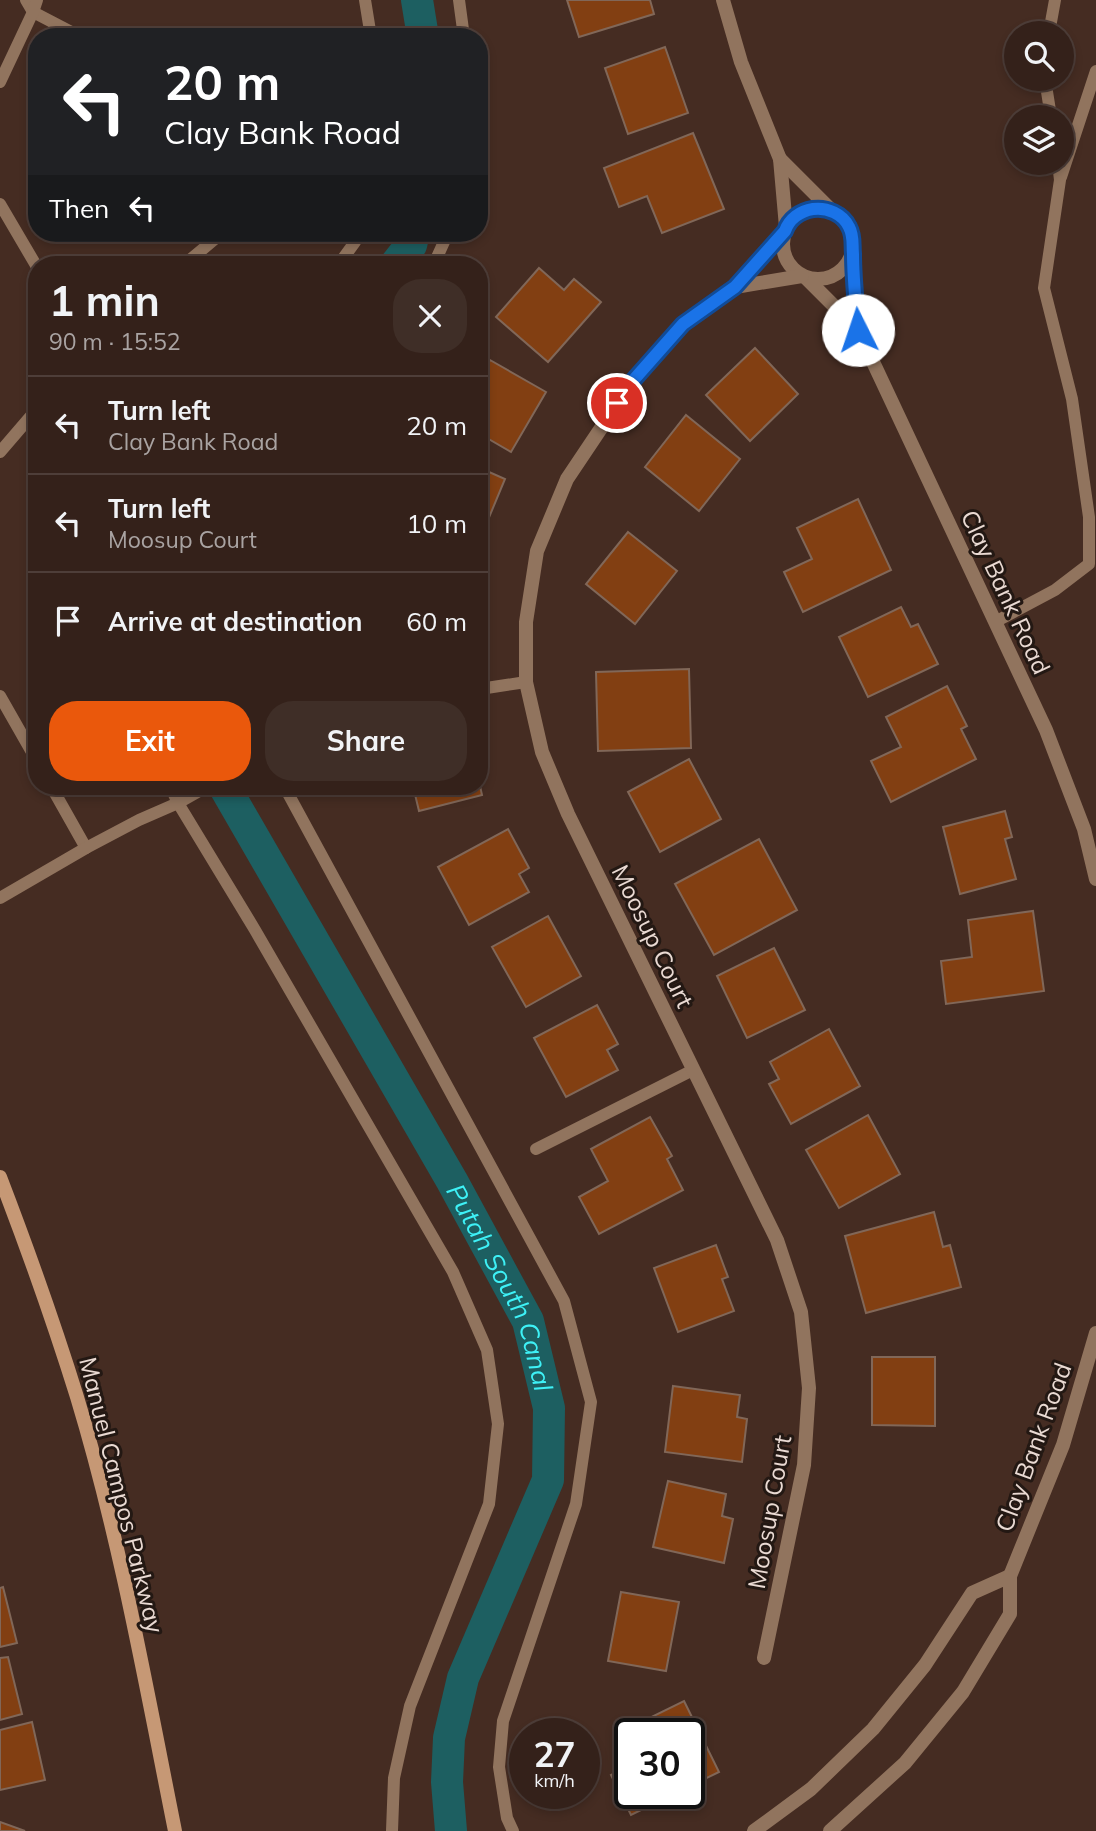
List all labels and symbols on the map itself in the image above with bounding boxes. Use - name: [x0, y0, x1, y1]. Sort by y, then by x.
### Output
- position arrow: [821, 293, 895, 367]
- pin: [587, 373, 647, 433]
- street label: Clay Bank Road: [955, 505, 1057, 679]
- street label: Moosup Court: [605, 860, 701, 1012]
- water label: Putah South Canal: [440, 1178, 561, 1395]
- street label: Manuel Campos Parkway: [73, 1354, 171, 1636]
- street label: Clay Bank Road: [989, 1358, 1077, 1536]
- street label: Moosup Court: [741, 1433, 797, 1591]
- speed limit sign: 30: [614, 1718, 705, 1809]

